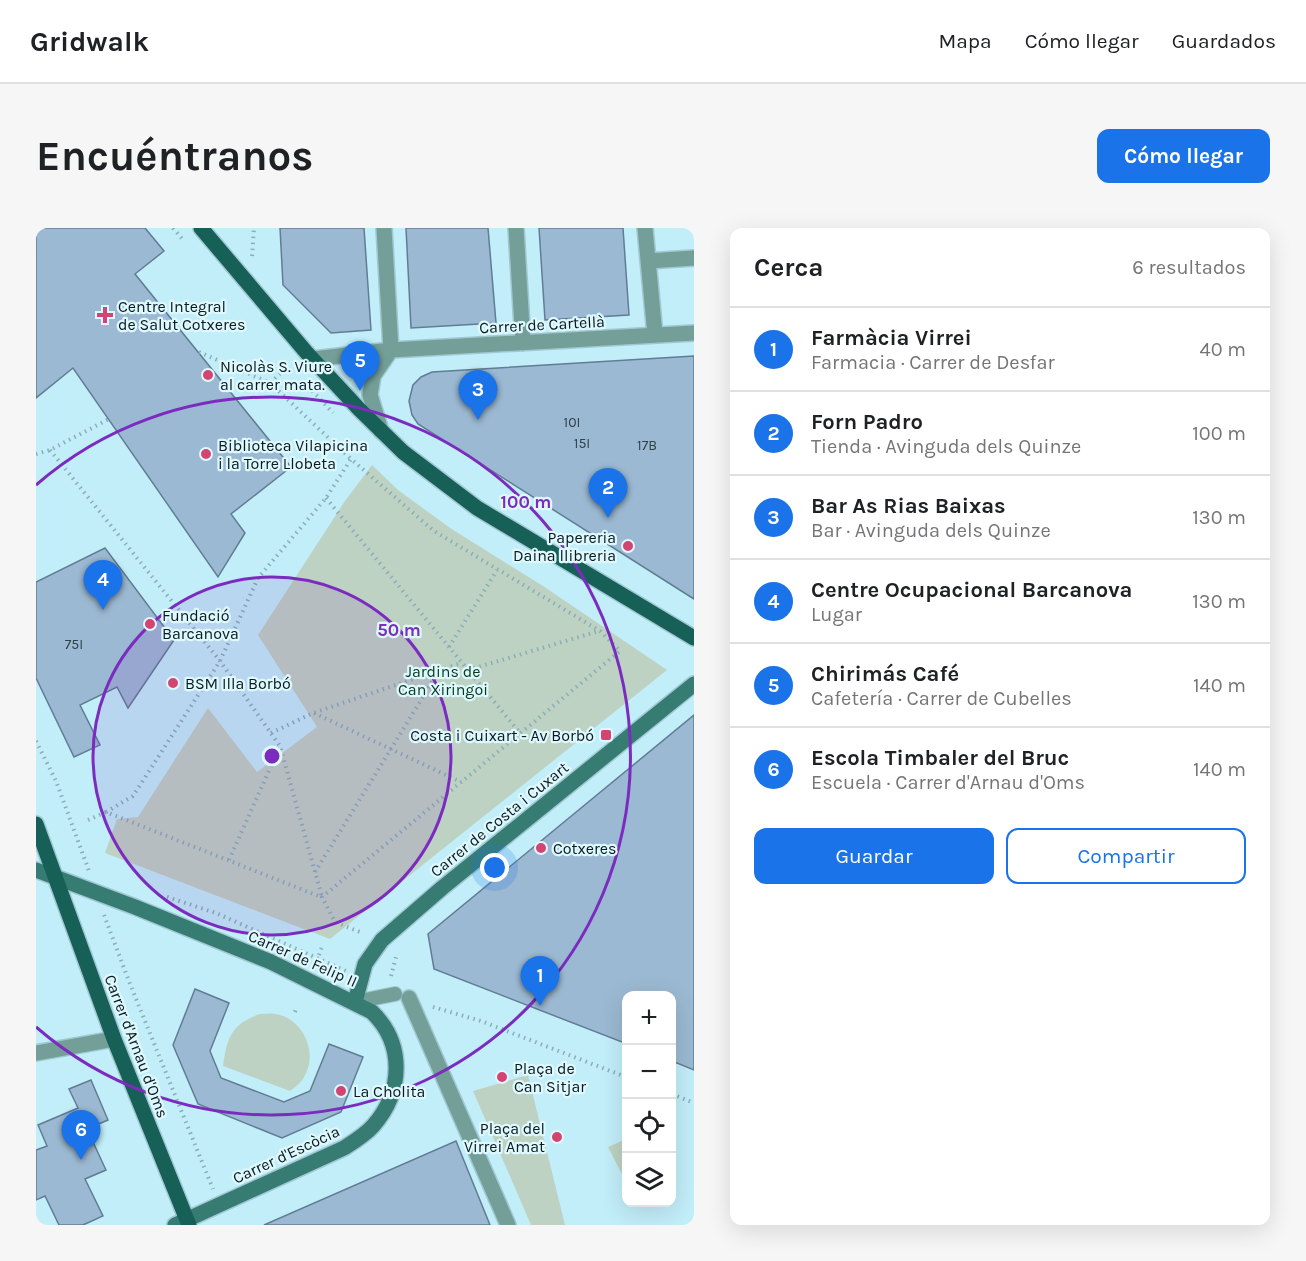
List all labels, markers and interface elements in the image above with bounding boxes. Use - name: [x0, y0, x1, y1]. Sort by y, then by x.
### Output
- text: Gridwalk: [30, 25, 149, 58]
- text: Mapa: [938, 29, 992, 53]
- text: Cómo llegar: [1025, 29, 1139, 53]
- text: Guardados: [1172, 29, 1276, 53]
- button: Cómo llegar: [1097, 129, 1270, 183]
- text: Encuéntranos: [36, 131, 314, 181]
- text: Cerca: [754, 252, 823, 283]
- text: 6 resultados: [1132, 256, 1246, 279]
- place label: Centre Integral de Salut Cotxeres: [118, 297, 245, 334]
- marker: Centre Integral de Salut Cotxeres: [96, 306, 114, 324]
- street label: Carrer de Cartellà: [479, 312, 605, 337]
- text: Farmàcia Virrei: [811, 325, 972, 351]
- text: 1: [770, 338, 777, 361]
- text: 40 m: [1200, 338, 1246, 361]
- pin: 5: [340, 342, 380, 391]
- text: Farmacia · Carrer de Desfar: [811, 351, 1055, 374]
- place label: Nicolàs S. Viure al carrer mata.: [220, 357, 332, 394]
- marker: Nicolàs S. Viure al carrer mata.: [201, 368, 215, 382]
- pin: 3: [458, 370, 498, 420]
- text: Forn Padro: [811, 409, 923, 435]
- house number: 10I: [564, 414, 580, 431]
- text: 2: [767, 422, 780, 445]
- text: 100 m: [1192, 422, 1246, 445]
- house number: 15I: [574, 435, 590, 452]
- text: Tienda · Avinguda dels Quinze: [811, 435, 1081, 458]
- place label: Biblioteca Vilapicina i la Torre Llobeta: [218, 436, 368, 473]
- house number: 17B: [637, 437, 657, 454]
- marker: Biblioteca Vilapicina i la Torre Llobeta: [199, 447, 213, 461]
- pin: 2: [588, 468, 628, 518]
- text: 100 m: [501, 491, 551, 513]
- text: Bar As Rias Baixas: [811, 493, 1006, 519]
- text: 3: [767, 506, 780, 529]
- text: 130 m: [1192, 506, 1246, 529]
- text: Bar · Avinguda dels Quinze: [811, 519, 1051, 542]
- place label: Papereria Daina llibreria: [513, 528, 616, 565]
- marker: Papereria Daina llibreria: [621, 539, 635, 553]
- pin: 4: [84, 560, 122, 610]
- text: Centre Ocupacional Barcanova: [811, 577, 1132, 603]
- text: 4: [768, 590, 779, 613]
- text: 130 m: [1192, 590, 1246, 613]
- text: Lugar: [811, 603, 862, 626]
- place label: Fundació Barcanova: [162, 606, 239, 643]
- marker: Fundació Barcanova: [143, 617, 157, 631]
- text: 50 m: [377, 619, 421, 641]
- house number: 75I: [65, 636, 83, 653]
- text: Chirimás Café: [811, 661, 959, 687]
- park label: Jardins de Can Xiringoi: [398, 662, 488, 699]
- place label: BSM Illa Borbó: [185, 674, 291, 693]
- text: 5: [768, 674, 779, 697]
- text: 140 m: [1193, 674, 1246, 697]
- marker: BSM Illa Borbó: [166, 676, 180, 690]
- text: Cafetería · Carrer de Cubelles: [811, 687, 1072, 710]
- place label: Costa i Cuixart - Av Borbó: [410, 726, 594, 745]
- marker: Costa i Cuixart - Av Borbó: [599, 728, 613, 742]
- text: Escola Timbaler del Bruc: [811, 745, 1069, 771]
- centre of rings: [262, 746, 282, 766]
- street label: Carrer de Costa i Cuxart: [427, 758, 572, 881]
- text: 6: [767, 758, 780, 781]
- text: 140 m: [1193, 758, 1246, 781]
- text: Escuela · Carrer d'Arnau d'Oms: [811, 771, 1085, 794]
- button: Guardar: [754, 828, 994, 884]
- button: Compartir: [1006, 828, 1246, 884]
- place label: Cotxeres: [553, 839, 616, 858]
- marker: Cotxeres: [534, 841, 548, 855]
- your location: [480, 853, 509, 882]
- street label: Carrer de Felip II: [245, 926, 360, 991]
- pin: 1: [520, 956, 560, 1006]
- street label: Carrer d'Arnau d'Oms: [100, 972, 173, 1120]
- map controls: [622, 991, 676, 1207]
- button: +: [622, 991, 676, 1045]
- button: −: [622, 1045, 676, 1099]
- place label: Plaça de Can Sitjar: [514, 1059, 586, 1096]
- marker: Plaça de Can Sitjar: [495, 1070, 509, 1084]
- place label: La Cholita: [353, 1082, 425, 1101]
- marker: La Cholita: [334, 1084, 348, 1098]
- button: locate: [622, 1099, 676, 1153]
- pin: 6: [62, 1110, 100, 1160]
- place label: Plaça del Virrei Amat: [464, 1119, 545, 1156]
- street label: Carrer d'Escòcia: [230, 1121, 343, 1188]
- marker: Plaça del Virrei Amat: [550, 1130, 564, 1144]
- button: layers: [622, 1153, 676, 1207]

